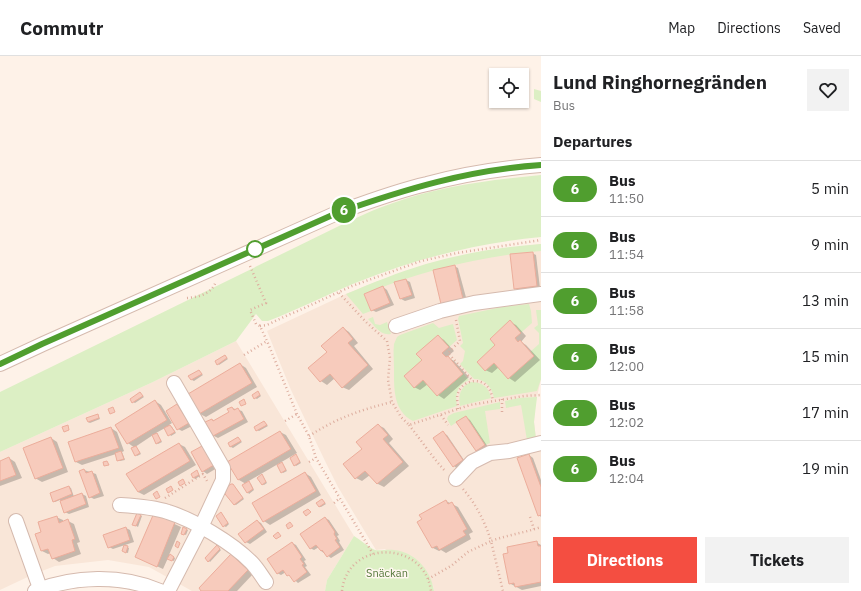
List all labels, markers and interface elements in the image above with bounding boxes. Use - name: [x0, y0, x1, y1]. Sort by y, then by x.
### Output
- text: Commutr: [20, 16, 103, 40]
- text: Map: [668, 19, 695, 37]
- text: Directions: [717, 19, 781, 37]
- text: Saved: [803, 19, 841, 37]
- map controls: [489, 68, 529, 108]
- button: locate: [489, 68, 529, 108]
- button: heart: [807, 69, 849, 111]
- text: Lund Ringhornegränden: [553, 70, 767, 94]
- text: Bus: [553, 97, 575, 114]
- text: Departures: [553, 132, 632, 151]
- text: Bus: [609, 171, 636, 190]
- text: 5 min: [811, 179, 849, 198]
- text: 6: [571, 180, 579, 198]
- text: 11:50: [609, 190, 644, 207]
- line badge: 6: [331, 197, 357, 223]
- text: 6: [340, 201, 348, 219]
- text: Bus: [609, 227, 636, 246]
- text: 9 min: [811, 235, 849, 254]
- text: 6: [571, 236, 579, 254]
- unlabelled marker: [246, 240, 264, 258]
- text: 11:54: [609, 246, 644, 263]
- text: Bus: [609, 283, 636, 302]
- text: 13 min: [802, 291, 849, 310]
- text: 6: [571, 292, 579, 310]
- text: 11:58: [609, 302, 644, 319]
- text: Bus: [609, 339, 636, 358]
- text: 15 min: [802, 347, 849, 366]
- text: 6: [571, 348, 579, 366]
- text: 12:00: [609, 358, 644, 375]
- text: Bus: [609, 395, 636, 414]
- text: 17 min: [802, 403, 849, 422]
- text: 6: [571, 404, 579, 422]
- text: 12:02: [609, 414, 644, 431]
- text: Bus: [609, 451, 636, 470]
- text: 19 min: [802, 459, 849, 478]
- text: 6: [571, 460, 579, 478]
- text: 12:04: [609, 470, 644, 487]
- button: Directions: [553, 537, 697, 583]
- button: Tickets: [705, 537, 849, 583]
- park label: Snäckan: [366, 566, 408, 580]

